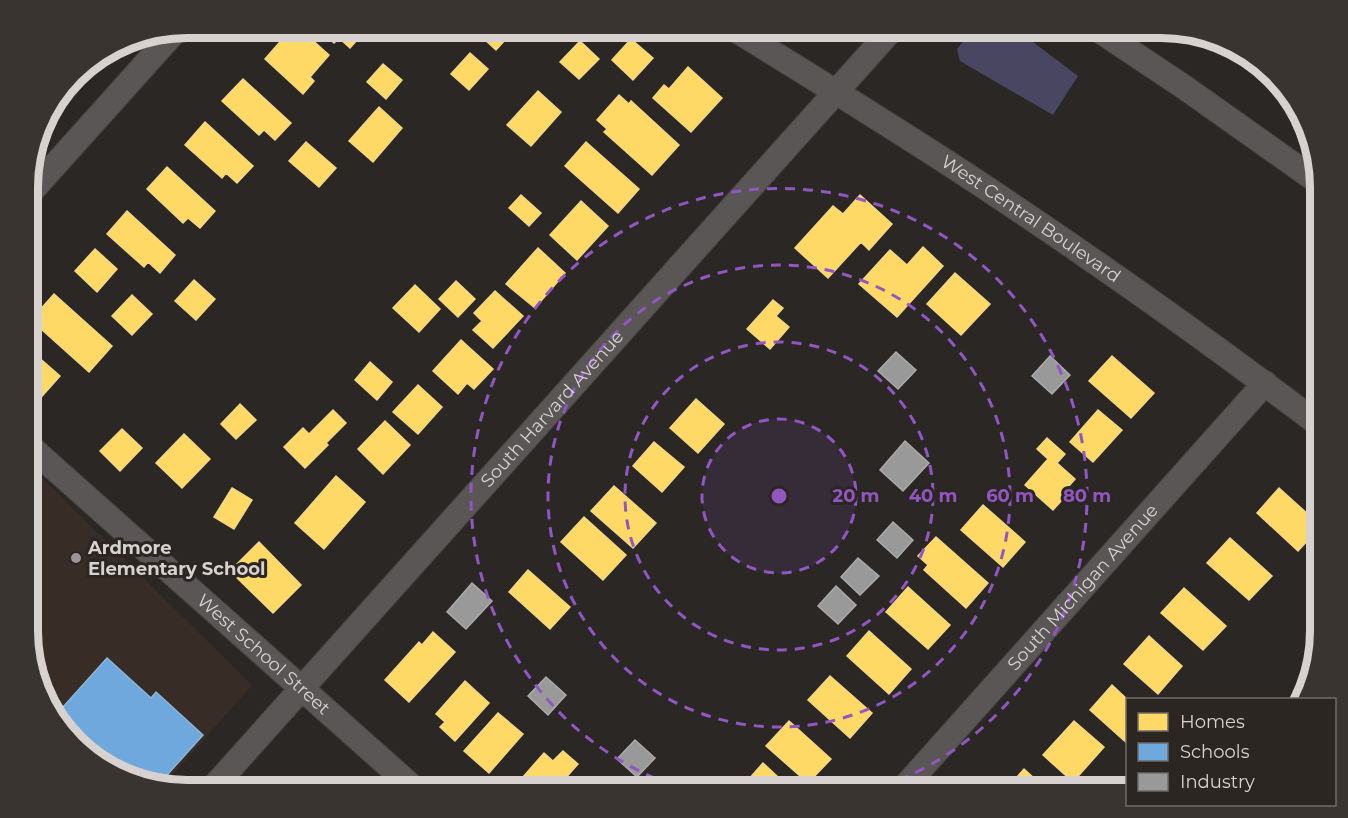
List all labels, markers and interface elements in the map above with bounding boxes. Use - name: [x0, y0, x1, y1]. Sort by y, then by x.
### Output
- street label: West Central Boulevard: [937, 150, 1125, 287]
- street label: South Harvard Avenue: [476, 326, 628, 492]
- text: 20 m: [833, 485, 879, 507]
- text: 40 m: [909, 485, 957, 507]
- text: 60 m: [986, 485, 1034, 507]
- text: 80 m: [1063, 485, 1111, 507]
- centre of rings: [769, 486, 789, 506]
- street label: South Michigan Avenue: [1003, 499, 1163, 675]
- place label: Ardmore Elementary School: [87, 537, 265, 580]
- marker: Ardmore Elementary School: [69, 551, 83, 565]
- street label: West School Street: [192, 589, 334, 719]
- legend: [1126, 698, 1336, 806]
- text: Homes: [1180, 711, 1245, 733]
- text: Schools: [1180, 741, 1250, 763]
- text: Industry: [1180, 771, 1255, 793]

